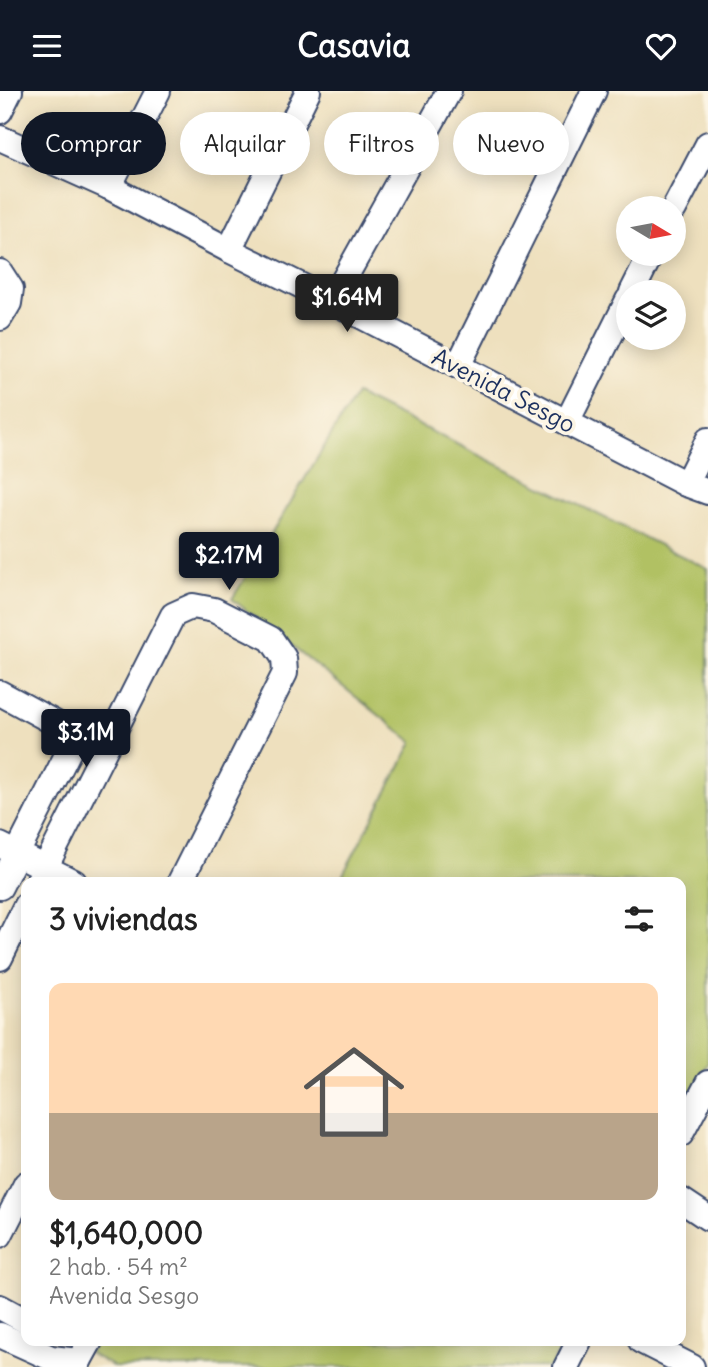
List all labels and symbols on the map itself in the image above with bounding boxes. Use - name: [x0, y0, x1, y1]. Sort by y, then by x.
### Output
- north arrow: [616, 196, 686, 266]
- pin: $1.64M: [290, 275, 404, 334]
- street label: Avenida Sesgo: [427, 341, 581, 439]
- pin: $2.17M: [172, 533, 286, 592]
- pin: $3.1M: [37, 709, 135, 769]

